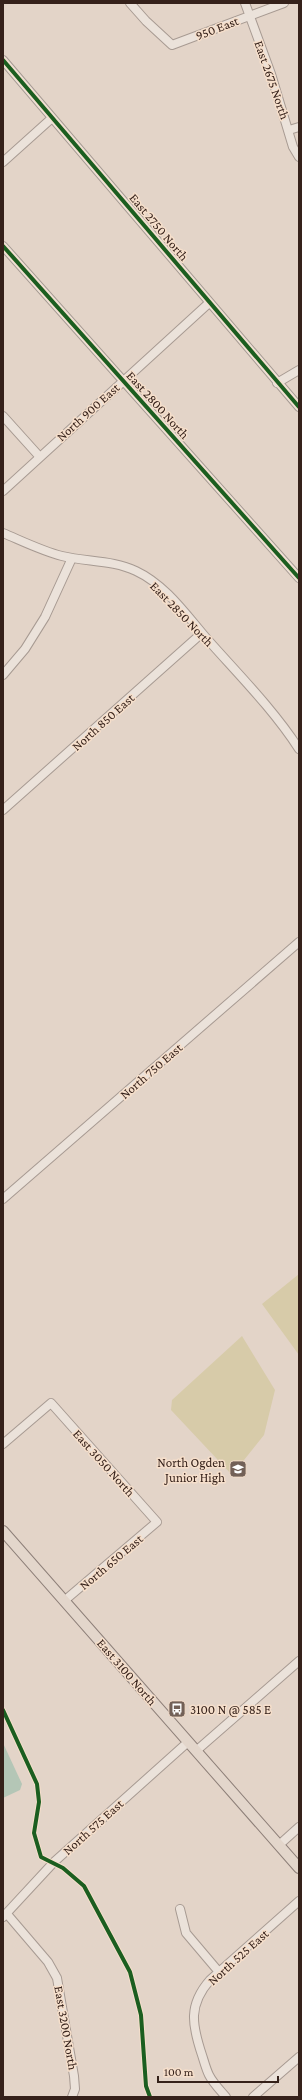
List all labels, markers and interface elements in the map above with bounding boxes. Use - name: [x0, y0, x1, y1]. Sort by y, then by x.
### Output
- street label: 950 East: [193, 13, 241, 43]
- street label: East 2675 North: [251, 39, 293, 121]
- street label: East 2750 North: [126, 190, 192, 264]
- street label: East 2800 North: [124, 368, 192, 442]
- street label: North 900 East: [53, 379, 123, 444]
- street label: East 2850 North: [147, 578, 217, 650]
- street label: North 850 East: [69, 690, 138, 754]
- street label: North 750 East: [117, 1039, 186, 1102]
- street label: East 3050 North: [70, 1426, 138, 1500]
- place label: North Ogden Junior High: [157, 1455, 225, 1485]
- school or university icon: North Ogden Junior High: [228, 1459, 248, 1479]
- street label: North 650 East: [76, 1531, 146, 1593]
- street label: East 3100 North: [94, 1636, 160, 1708]
- bus stop icon: 3100 N @ 585 E: [167, 1699, 187, 1719]
- place label: 3100 N @ 585 E: [190, 1702, 271, 1717]
- street label: North 575 East: [60, 1796, 127, 1858]
- street label: North 525 East: [205, 1925, 272, 1988]
- street label: East 3200 North: [51, 1985, 81, 2071]
- scale bar: [158, 2058, 278, 2084]
- text: 100 m: [164, 2065, 194, 2079]

